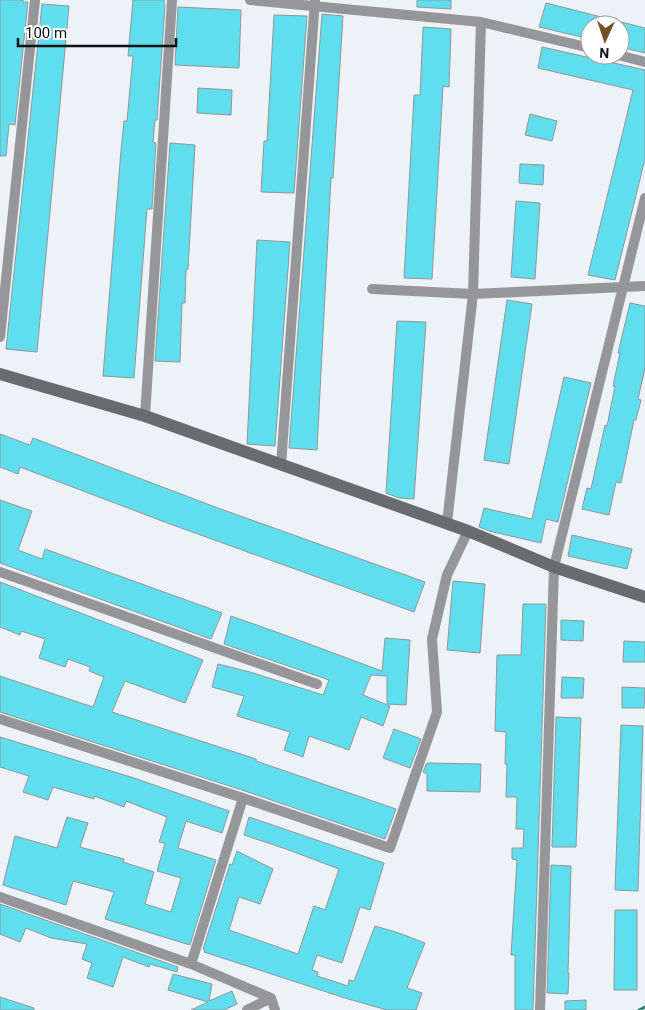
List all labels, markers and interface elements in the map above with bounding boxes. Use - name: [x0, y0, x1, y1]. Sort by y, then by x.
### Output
- scale bar: [18, 15, 175, 47]
- north arrow: [580, 15, 630, 65]
- text: 100 m: [25, 24, 67, 42]
- text: N: [599, 45, 610, 61]

